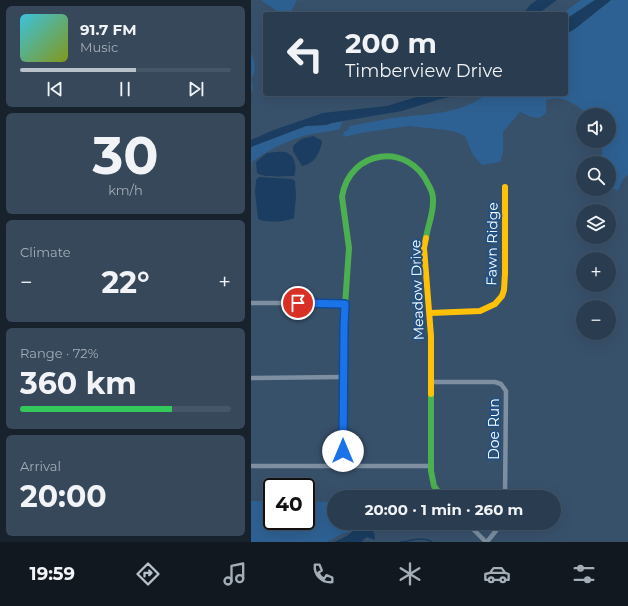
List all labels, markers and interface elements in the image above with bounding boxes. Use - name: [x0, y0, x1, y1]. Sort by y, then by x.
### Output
- text: 91.7 FM: [80, 20, 137, 39]
- text: 200 m: [345, 26, 437, 60]
- icon: left: [279, 28, 331, 80]
- text: Music: [80, 39, 118, 55]
- text: Timberview Drive: [345, 60, 503, 82]
- icon: previous: [44, 78, 66, 100]
- icon: pause: [114, 78, 136, 100]
- icon: next: [185, 78, 207, 100]
- map controls: [576, 108, 616, 340]
- button: sound: [576, 108, 616, 148]
- text: 30: [92, 124, 159, 187]
- button: search: [576, 156, 616, 196]
- text: km/h: [108, 182, 143, 198]
- street label: Fawn Ridge: [482, 202, 502, 286]
- button: layers: [576, 204, 616, 244]
- street label: Meadow Drive: [406, 239, 428, 341]
- text: Climate: [20, 244, 71, 260]
- button: +: [576, 252, 616, 292]
- text: 22°: [102, 264, 149, 301]
- text: −: [20, 269, 33, 296]
- text: +: [218, 269, 231, 296]
- pin: [281, 286, 315, 320]
- icon: arrive: [287, 292, 309, 314]
- button: −: [576, 300, 616, 340]
- text: Range · 72%: [20, 345, 99, 361]
- text: 360 km: [20, 365, 137, 402]
- street label: Doe Run: [485, 398, 503, 460]
- position arrow: [322, 430, 364, 472]
- text: Arrival: [20, 458, 61, 474]
- text: 20:00: [20, 478, 107, 515]
- speed limit sign: 40: [263, 478, 315, 530]
- text: 20:00 · 1 min · 260 m: [365, 500, 523, 519]
- icon: directions: [134, 560, 162, 588]
- icon: music: [221, 560, 249, 588]
- icon: phone: [309, 560, 337, 588]
- icon: climate: [396, 560, 424, 588]
- icon: car: [483, 560, 511, 588]
- icon: filters: [570, 560, 598, 588]
- text: 19:59: [30, 563, 75, 585]

